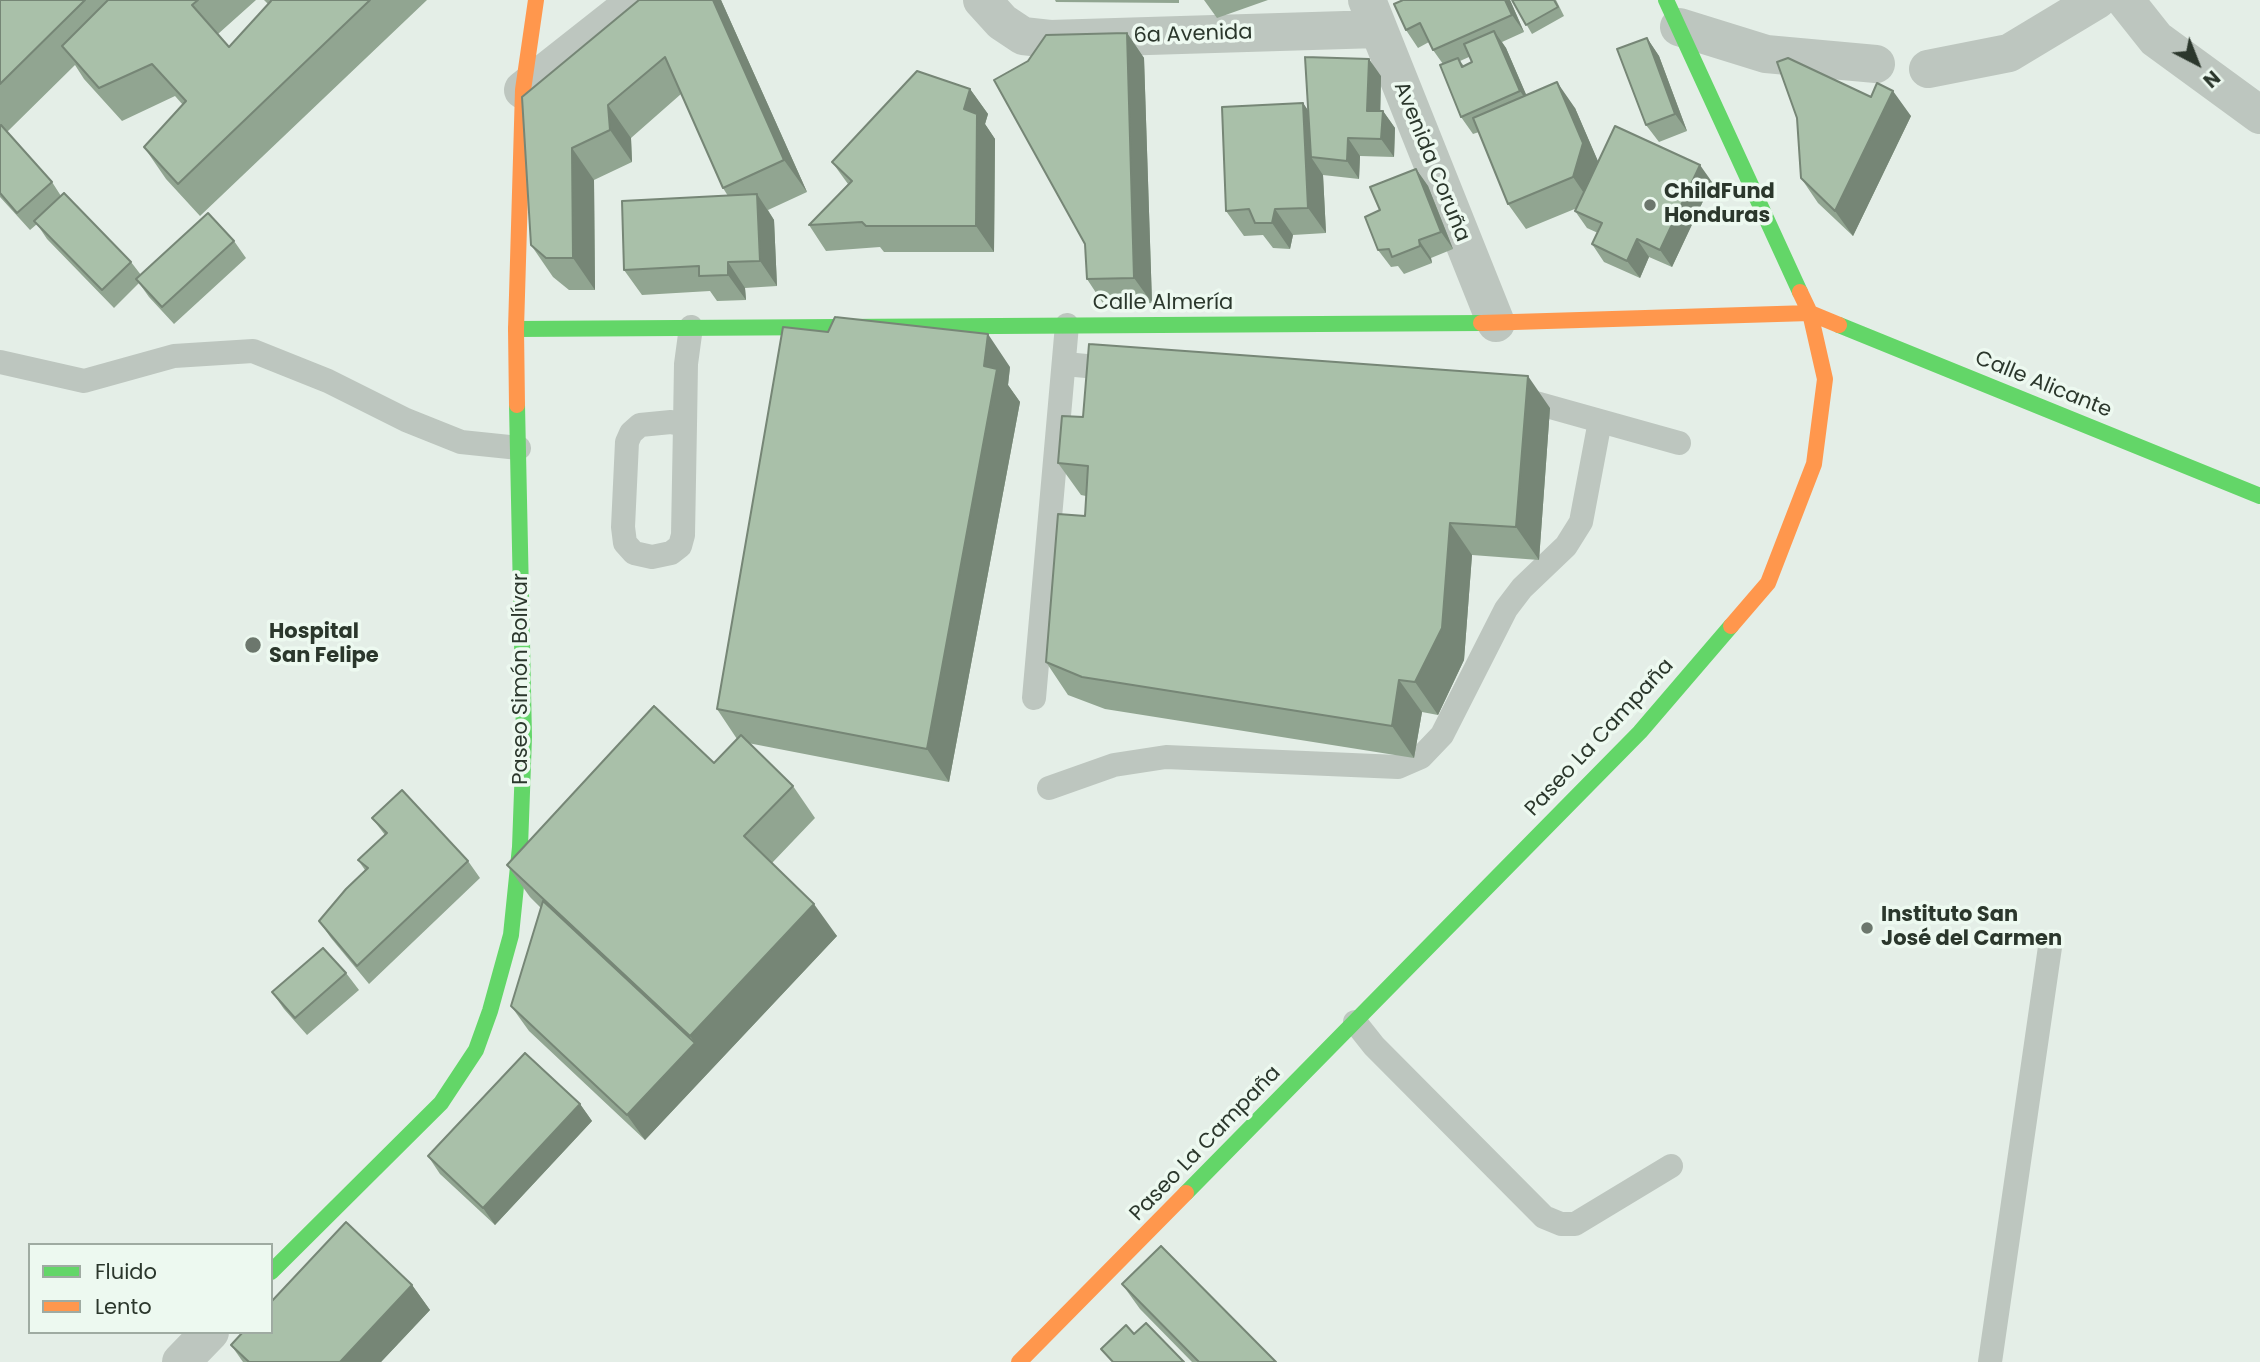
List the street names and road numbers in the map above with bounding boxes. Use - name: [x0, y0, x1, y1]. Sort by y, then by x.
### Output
- street label: 6a Avenida: [1133, 20, 1253, 50]
- street label: Avenida Coruña: [1387, 78, 1475, 246]
- street label: Calle Almería: [1093, 291, 1233, 317]
- street label: Calle Alicante: [1971, 346, 2115, 424]
- street label: Paseo Simón Bolívar: [509, 573, 535, 785]
- street label: Paseo La Campaña: [1520, 654, 1680, 822]
- street label: Paseo La Campaña: [1125, 1061, 1287, 1227]

